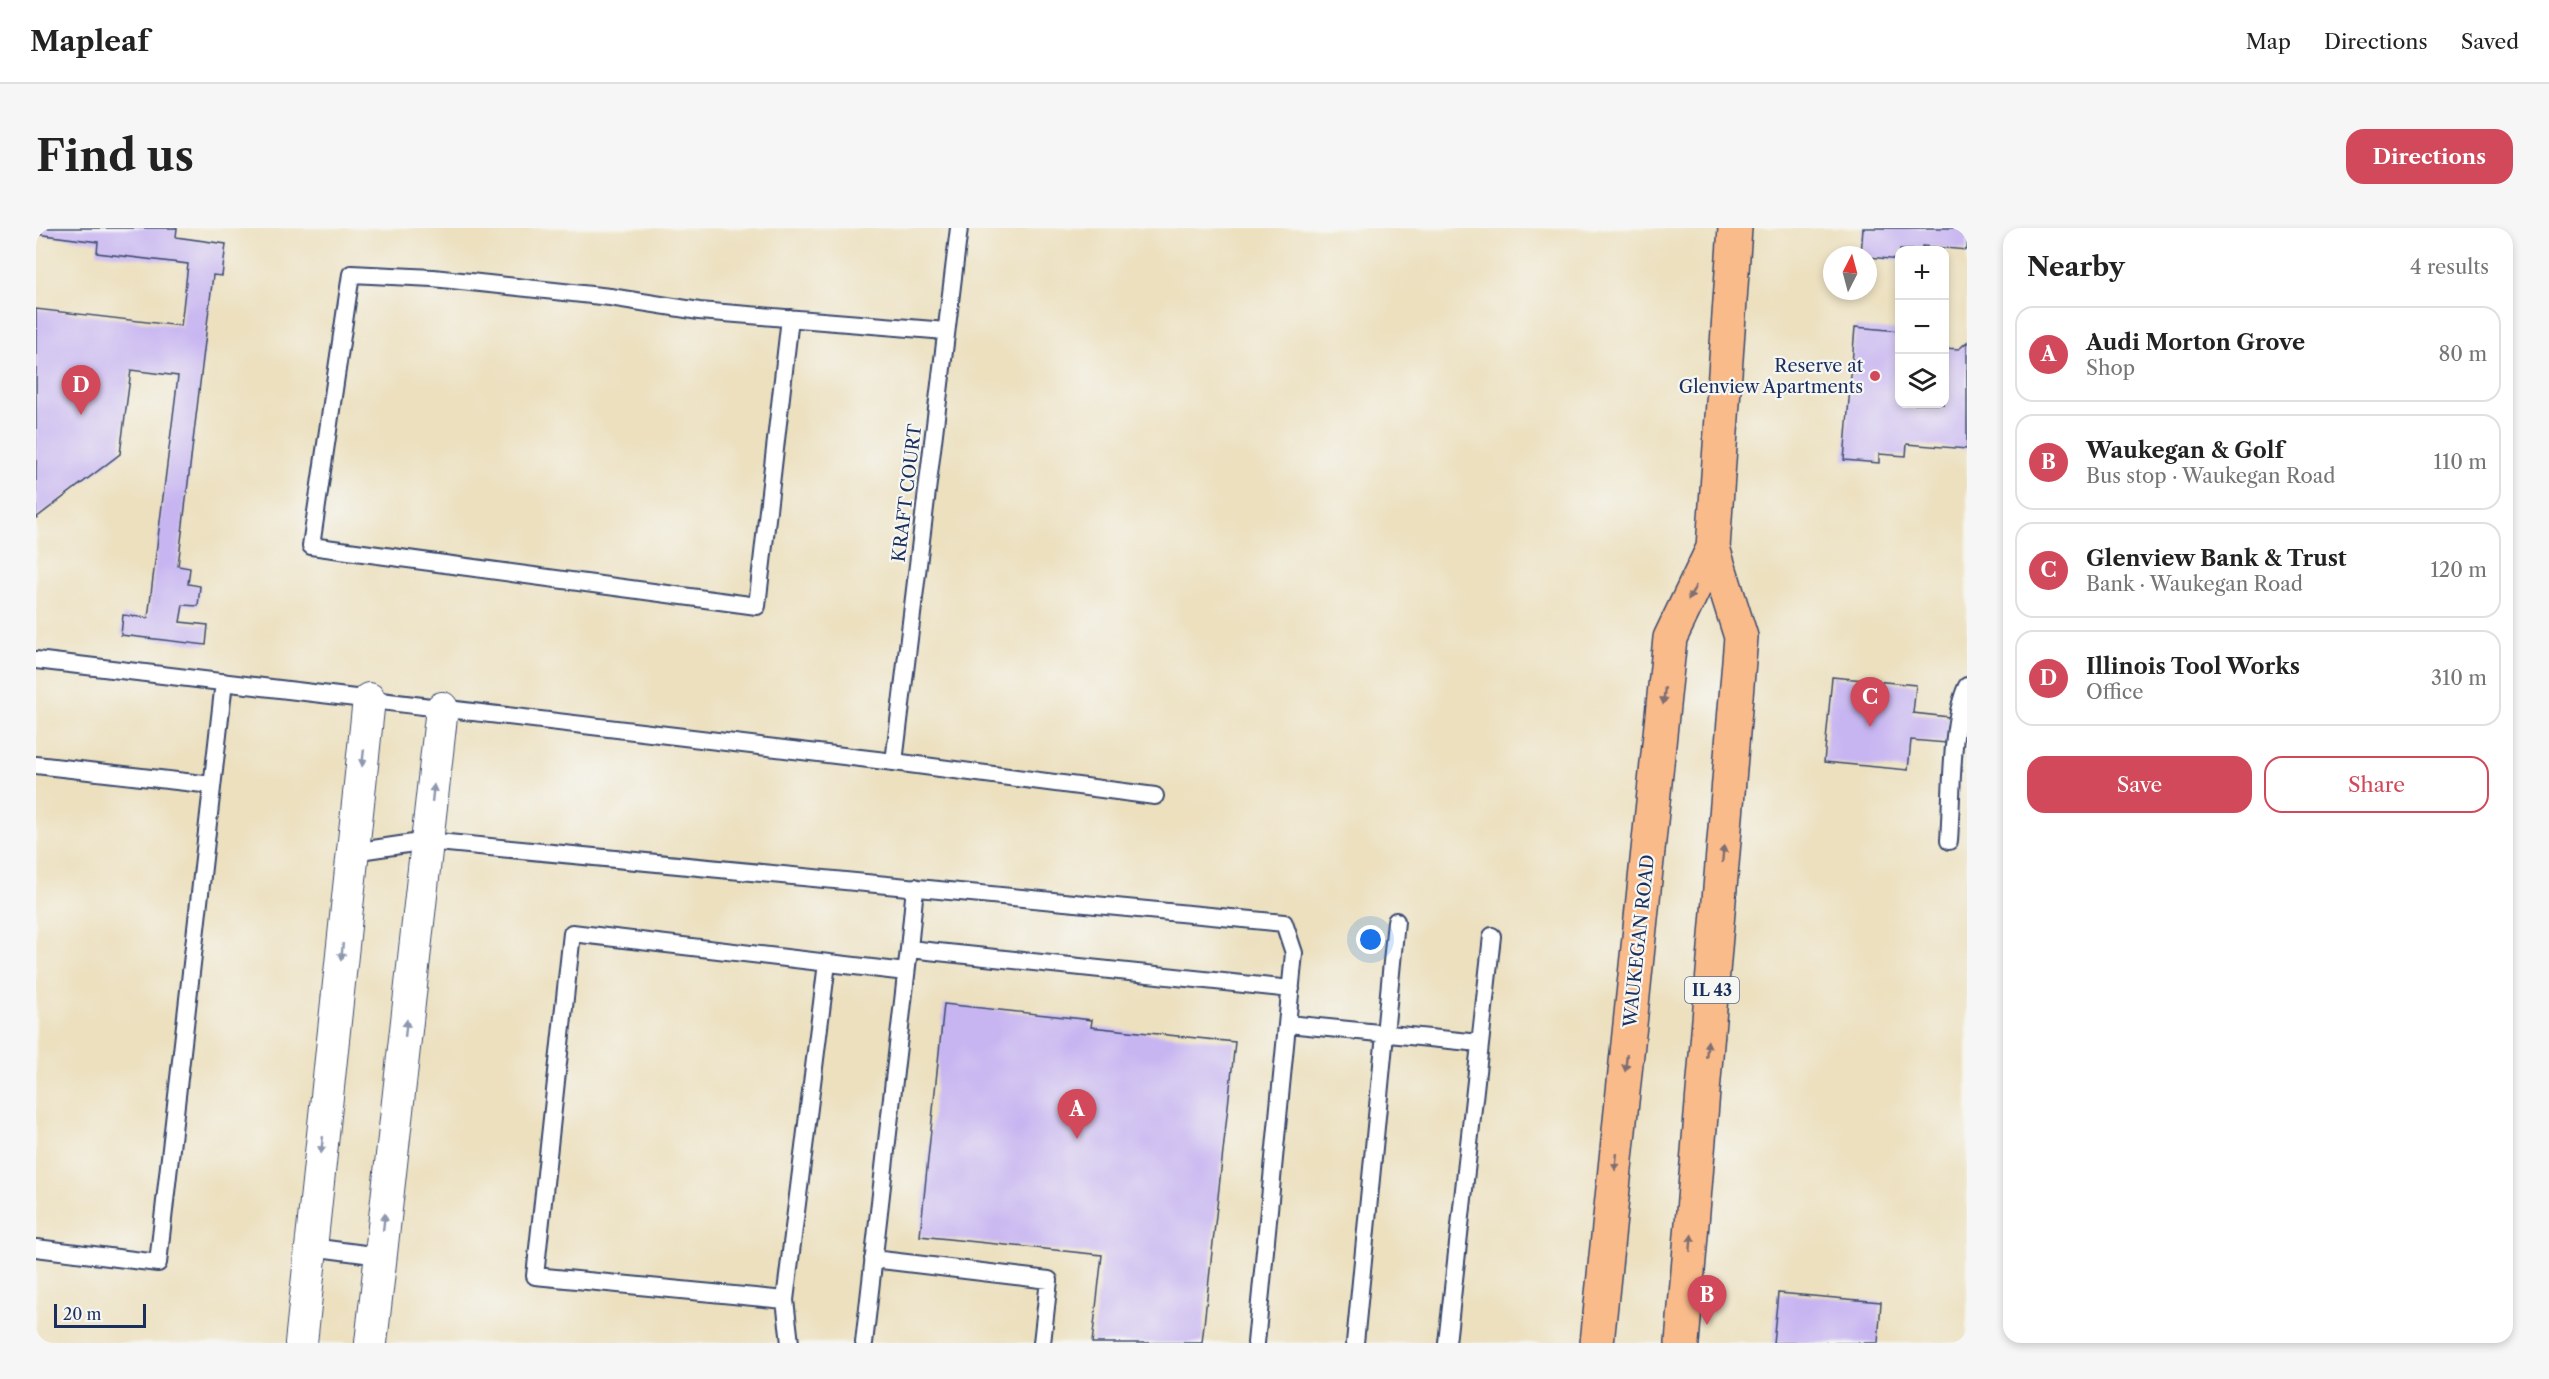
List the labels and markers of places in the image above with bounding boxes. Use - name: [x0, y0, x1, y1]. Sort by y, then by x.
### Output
- place label: Reserve at Glenview Apartments: [1679, 355, 1864, 398]
- pin: D: [62, 366, 100, 415]
- marker: Reserve at Glenview Apartments: [1868, 369, 1882, 383]
- pin: C: [1850, 678, 1890, 727]
- pin: A: [1058, 1090, 1096, 1139]
- pin: B: [1688, 1276, 1726, 1325]

